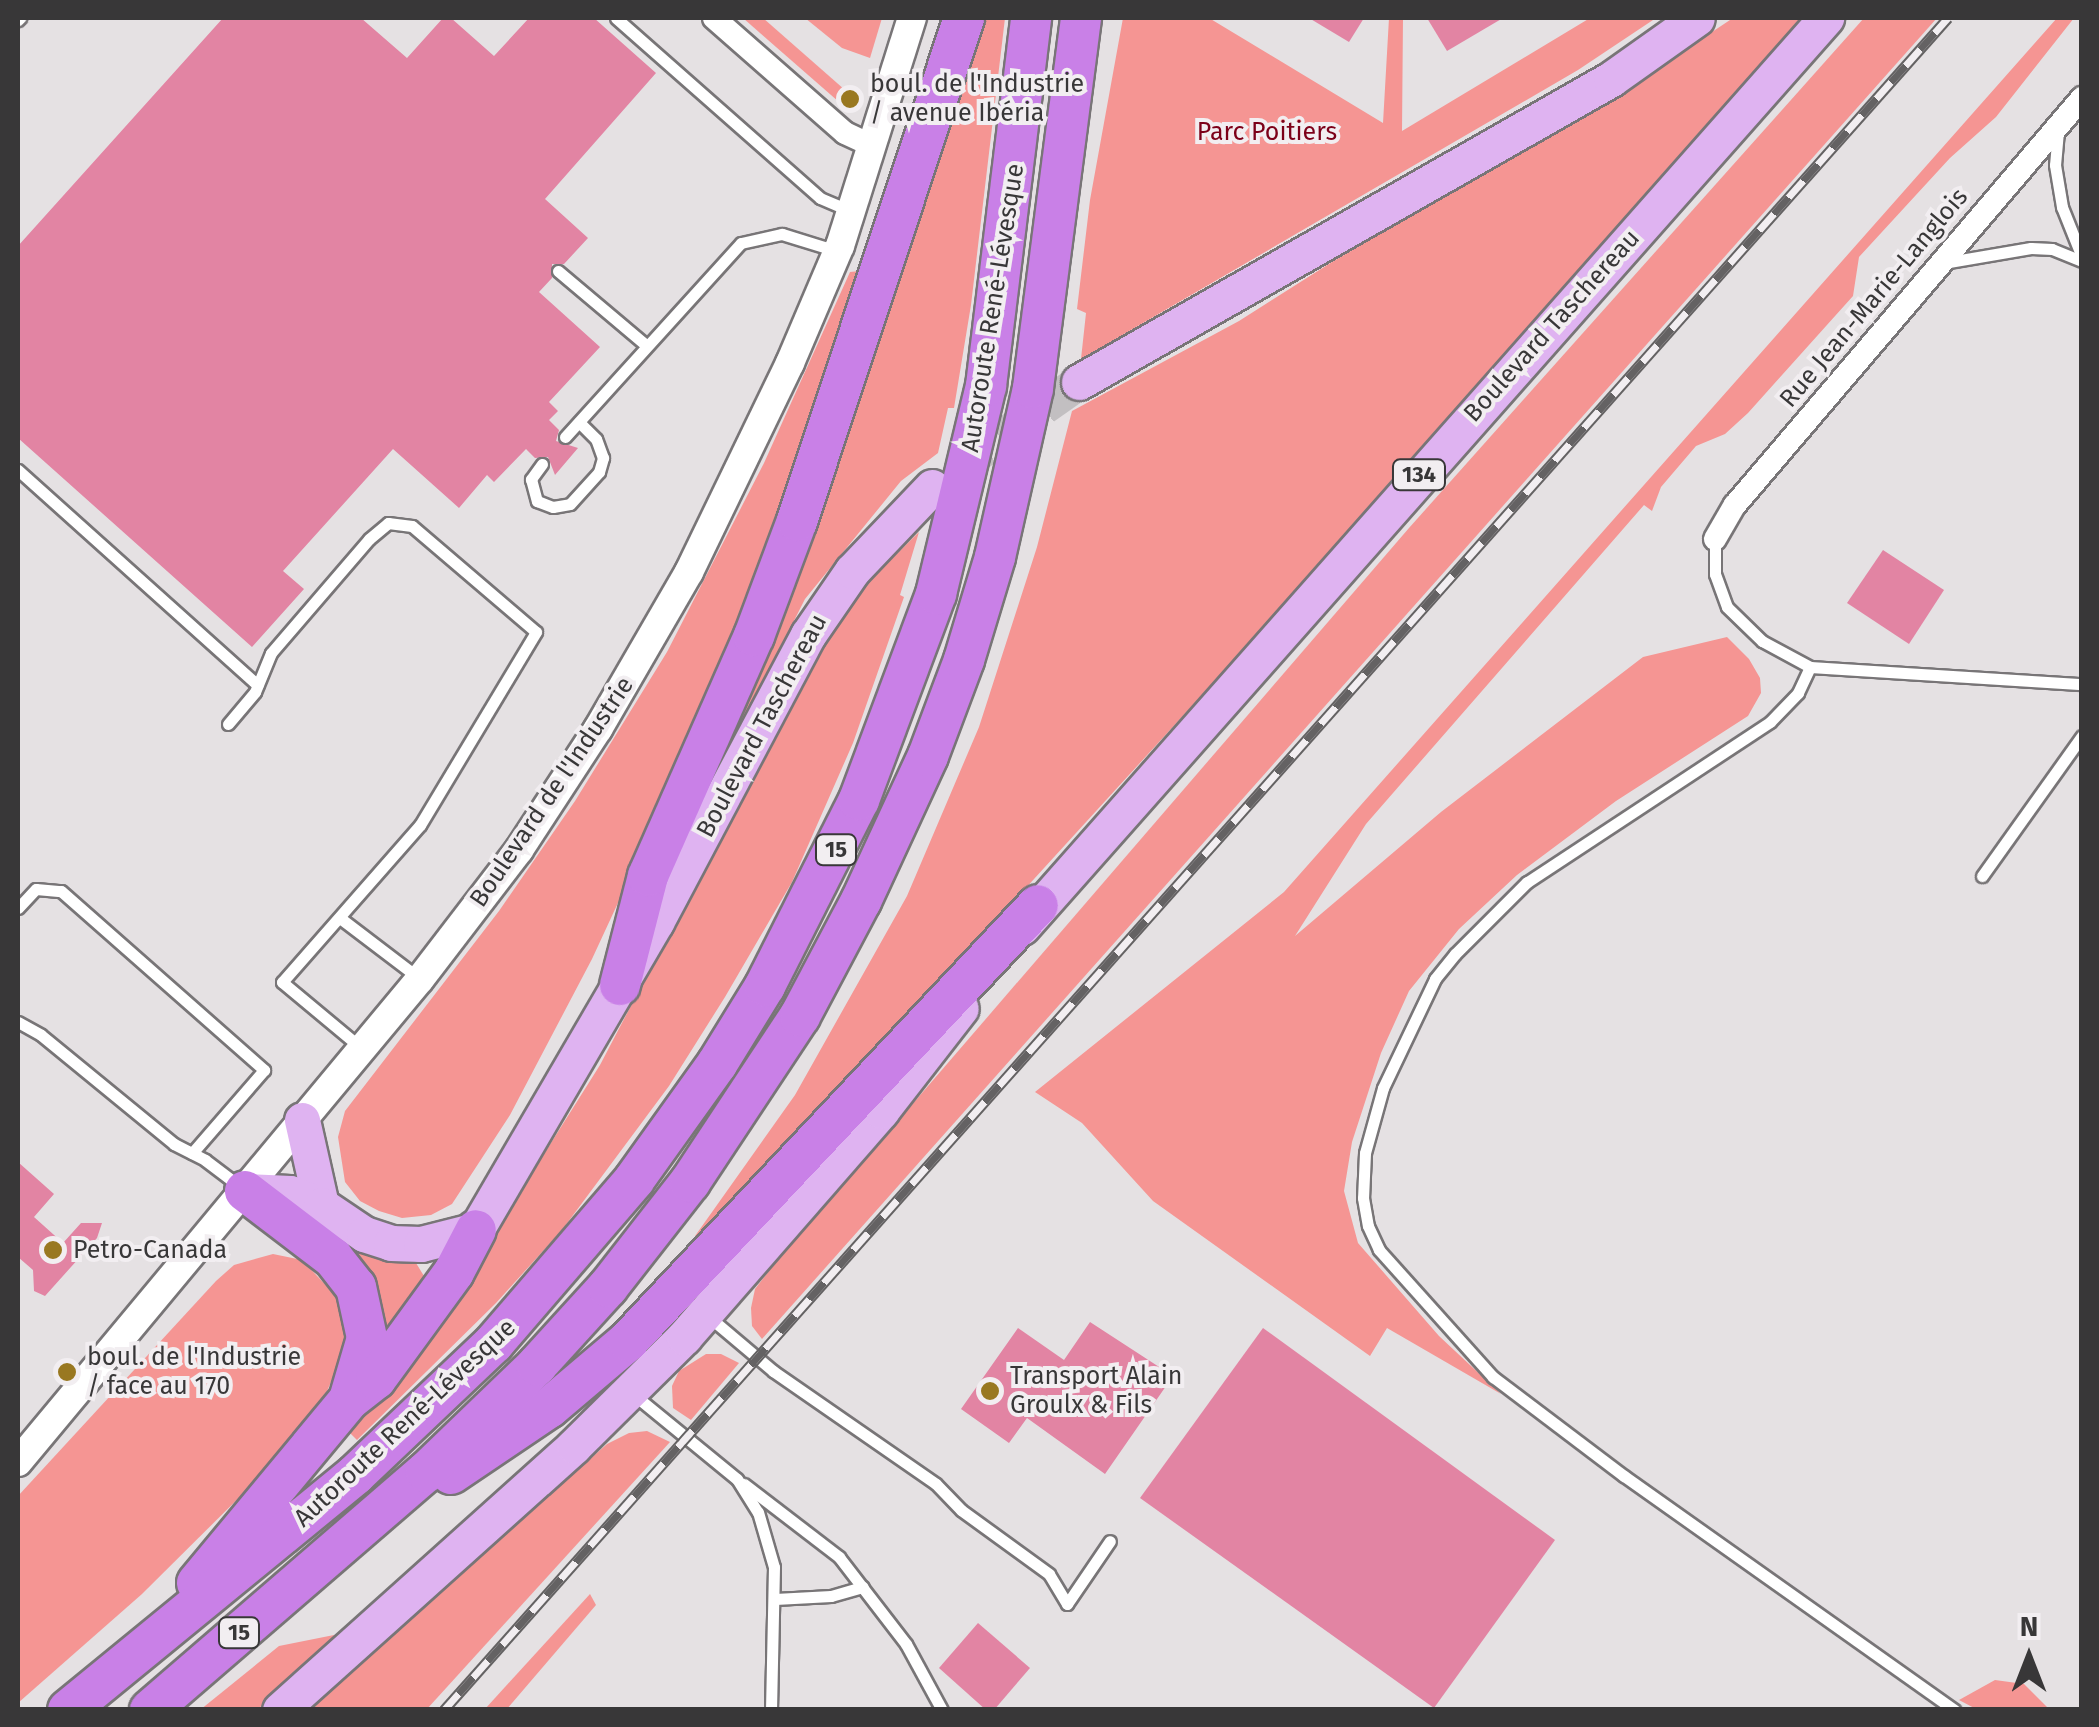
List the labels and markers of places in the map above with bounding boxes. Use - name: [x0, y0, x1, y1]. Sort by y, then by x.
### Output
- place label: boul. de l'Industrie / avenue Ibéria: [870, 70, 1084, 129]
- marker: boul. de l'Industrie / avenue Ibéria: [839, 88, 861, 110]
- place label: Petro-Canada: [73, 1235, 227, 1265]
- marker: Petro-Canada: [42, 1239, 64, 1261]
- place label: boul. de l'Industrie / face au 170: [87, 1343, 301, 1402]
- marker: boul. de l'Industrie / face au 170: [56, 1361, 78, 1383]
- place label: Transport Alain Groulx & Fils: [1010, 1362, 1182, 1421]
- marker: Transport Alain Groulx & Fils: [979, 1380, 1001, 1402]

